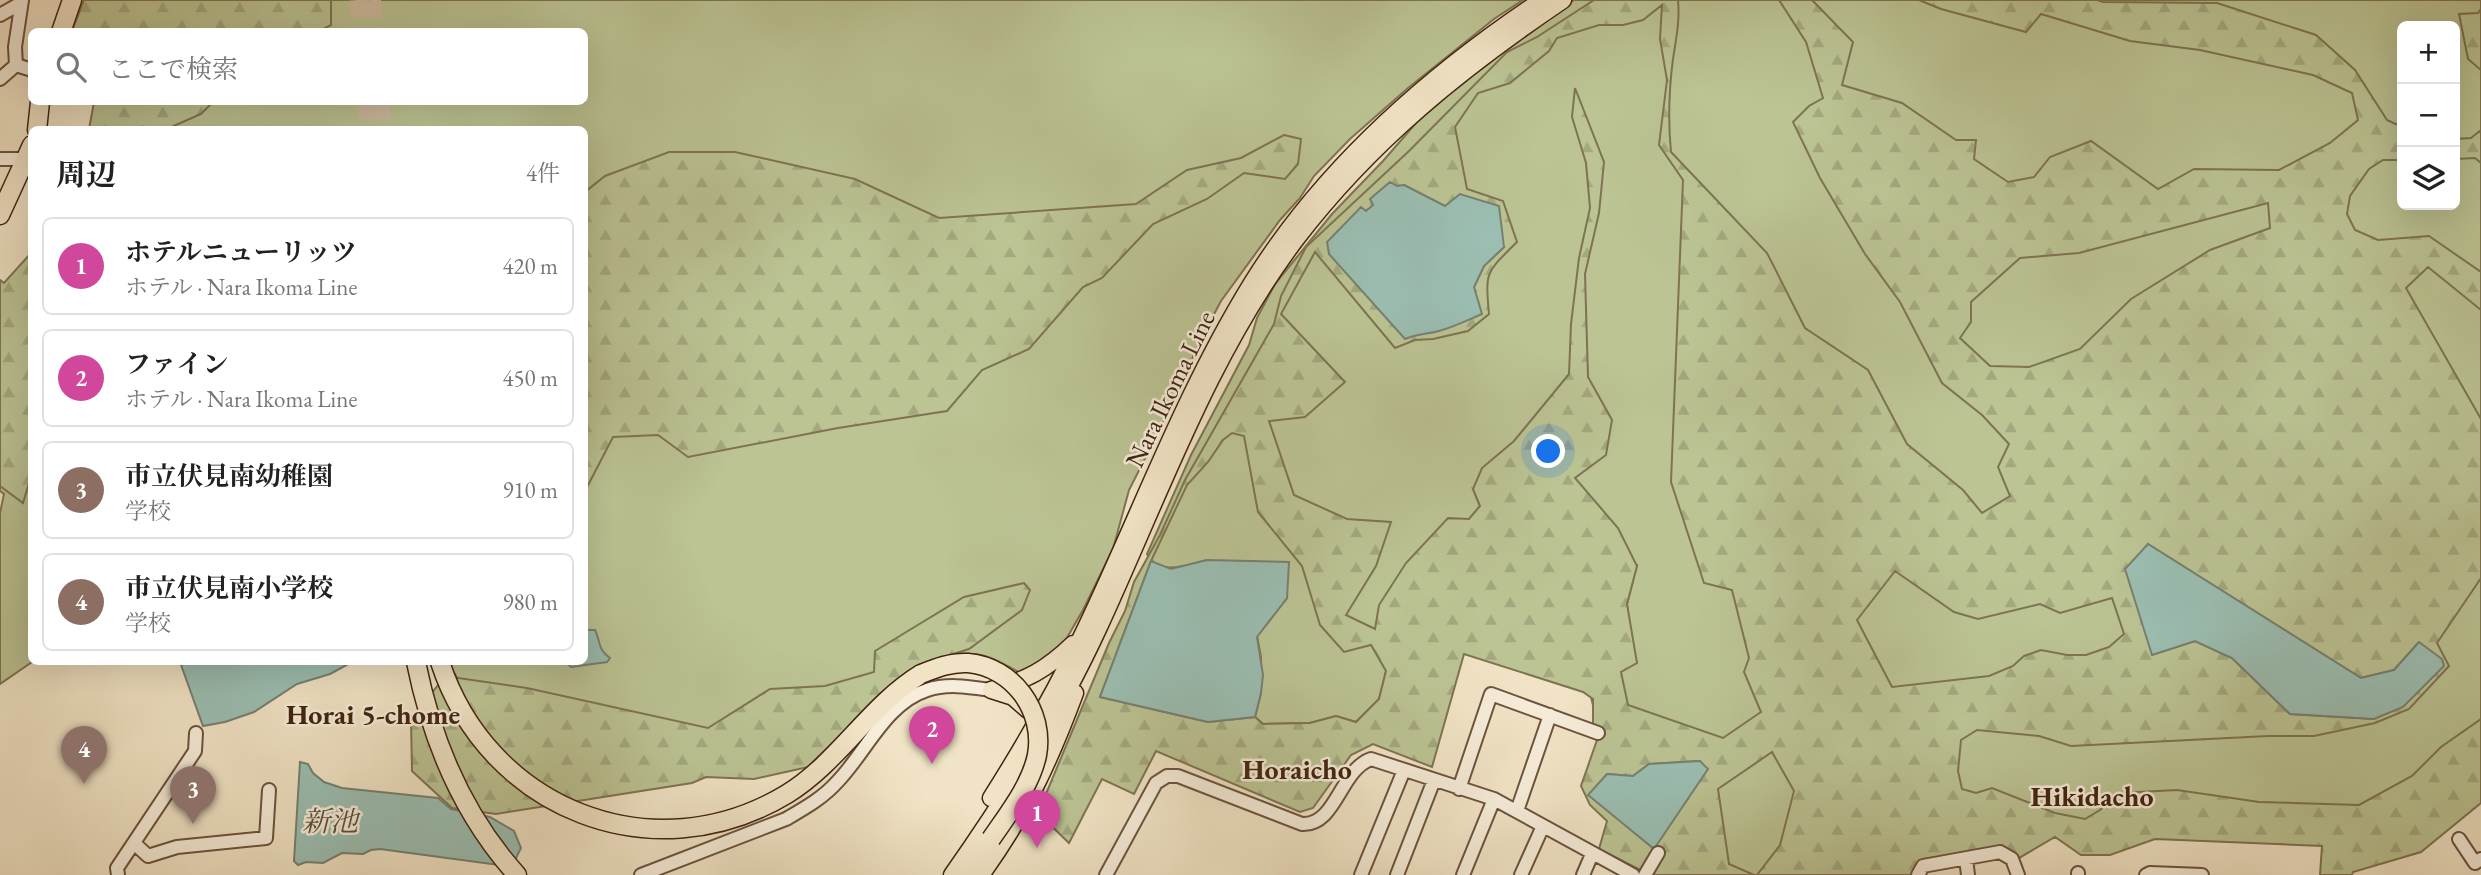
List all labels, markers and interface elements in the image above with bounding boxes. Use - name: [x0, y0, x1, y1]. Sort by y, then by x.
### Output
- map controls: [2397, 21, 2460, 210]
- button: +: [2397, 21, 2460, 84]
- search box: [28, 28, 588, 105]
- icon: search: [52, 48, 90, 86]
- text: ここで検索: [108, 52, 238, 86]
- button: −: [2397, 84, 2460, 147]
- button: layers: [2397, 147, 2460, 210]
- text: 周辺: [56, 155, 116, 194]
- text: 4件: [526, 158, 560, 188]
- text: ホテルニューリッツ: [125, 235, 357, 269]
- text: 1: [75, 251, 87, 281]
- text: 420 m: [502, 251, 558, 281]
- text: ホテル · Nara Ikoma Line: [125, 272, 357, 302]
- street label: Nara Ikoma Line: [1117, 305, 1223, 473]
- text: ファイン: [125, 347, 228, 381]
- text: 2: [75, 363, 87, 393]
- text: 450 m: [502, 363, 558, 393]
- text: ホテル · Nara Ikoma Line: [125, 384, 357, 414]
- your location: [1531, 434, 1565, 468]
- text: 市立伏見南幼稚園: [125, 459, 333, 493]
- text: 3: [75, 475, 87, 505]
- text: 910 m: [502, 475, 558, 505]
- text: 学校: [125, 496, 171, 526]
- text: 市立伏見南小学校: [125, 571, 333, 605]
- text: 4: [75, 587, 87, 617]
- text: 980 m: [502, 587, 558, 617]
- text: 学校: [125, 608, 171, 638]
- district label: Horai 5-chome: [286, 696, 460, 732]
- pin: 2: [909, 706, 955, 764]
- pin: 4: [61, 726, 107, 784]
- district label: Horaicho: [1242, 751, 1352, 787]
- pin: 3: [170, 766, 216, 824]
- district label: Hikidacho: [2031, 778, 2154, 814]
- pin: 1: [1014, 790, 1060, 848]
- water label: 新池: [302, 803, 361, 839]

